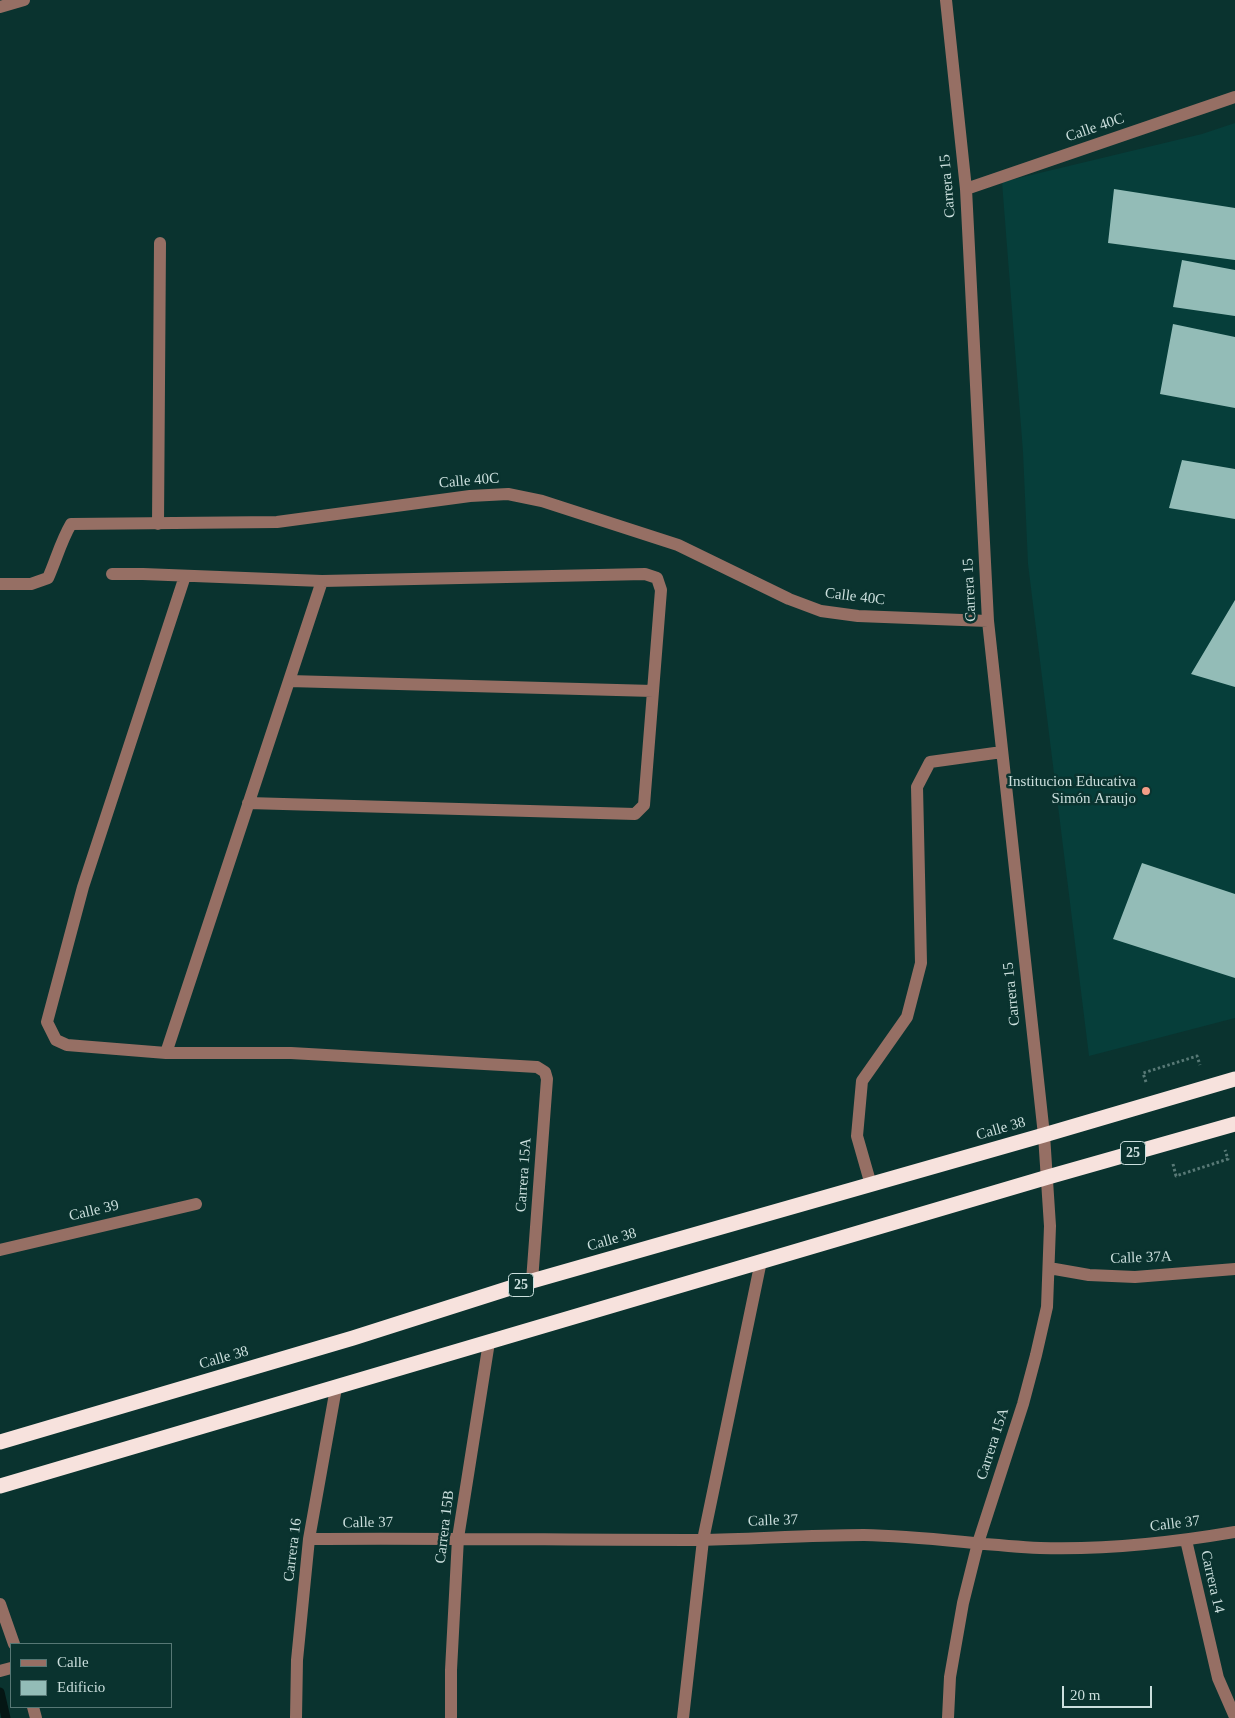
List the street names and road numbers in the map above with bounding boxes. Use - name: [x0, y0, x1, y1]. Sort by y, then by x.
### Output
- street label: Calle 40C: [1064, 110, 1126, 146]
- street label: Carrera 15: [936, 153, 960, 219]
- street label: Calle 40C: [438, 469, 500, 493]
- street label: Carrera 15: [959, 558, 981, 622]
- street label: Calle 40C: [824, 584, 886, 610]
- street label: Carrera 15: [1000, 961, 1024, 1027]
- street label: Calle 38: [974, 1113, 1028, 1145]
- street label: Carrera 15A: [512, 1137, 536, 1213]
- road number: 25: [1120, 1142, 1146, 1164]
- street label: Calle 39: [67, 1197, 121, 1225]
- street label: Calle 38: [585, 1224, 639, 1256]
- street label: Calle 37A: [1110, 1248, 1172, 1268]
- road number: 25: [508, 1274, 534, 1296]
- street label: Calle 38: [197, 1342, 251, 1374]
- street label: Carrera 15A: [973, 1406, 1013, 1482]
- street label: Carrera 15B: [432, 1489, 458, 1565]
- street label: Calle 37: [747, 1511, 799, 1531]
- street label: Calle 37: [1149, 1512, 1201, 1536]
- street label: Calle 37: [343, 1514, 393, 1532]
- street label: Carrera 16: [280, 1517, 306, 1583]
- street label: Carrera 14: [1196, 1549, 1228, 1615]

